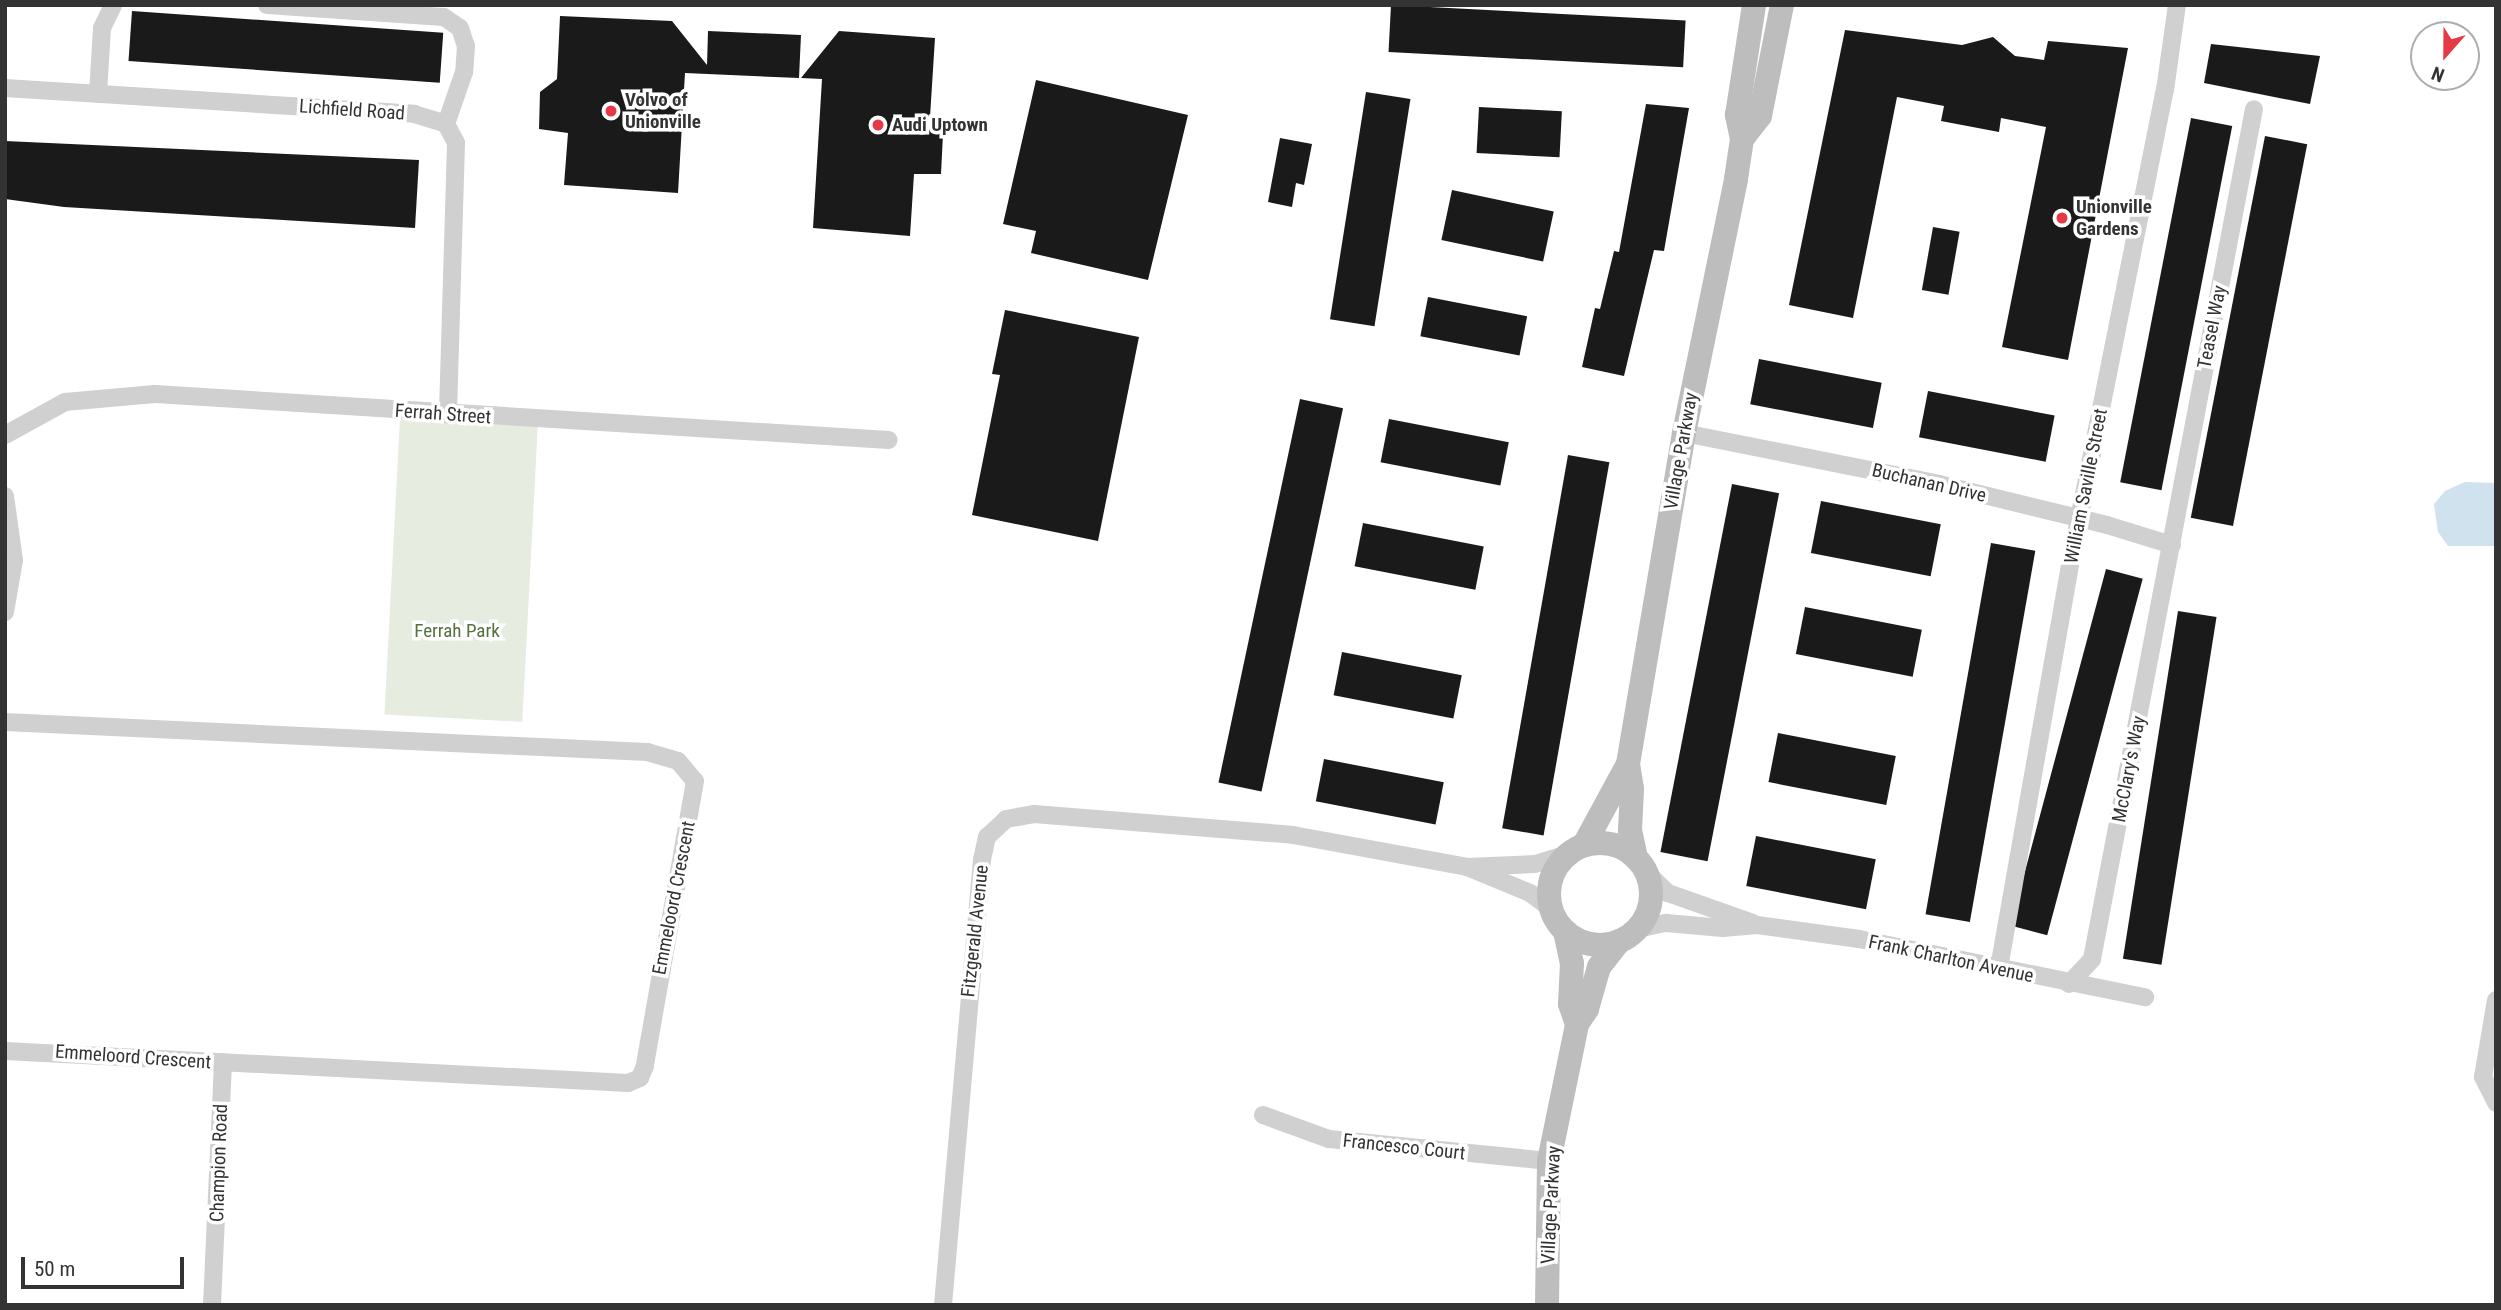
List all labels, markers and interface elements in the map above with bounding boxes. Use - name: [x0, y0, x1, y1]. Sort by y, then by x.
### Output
- north arrow: [2410, 21, 2480, 91]
- text: N: [2428, 61, 2448, 87]
- place label: Volvo of Unionville: [625, 89, 701, 133]
- street label: Lichfield Road: [298, 95, 406, 125]
- marker: Volvo of Unionville: [603, 103, 619, 119]
- place label: Audi Uptown: [892, 114, 988, 136]
- marker: Audi Uptown: [870, 117, 886, 133]
- place label: Unionville Gardens: [2076, 196, 2152, 240]
- marker: Unionville Gardens: [2054, 210, 2070, 226]
- street label: Teasel Way: [2193, 283, 2231, 371]
- street label: Village Parkway: [1659, 391, 1703, 511]
- street label: Ferrah Street: [394, 399, 492, 429]
- street label: William Saville Street: [2060, 407, 2112, 565]
- street label: Buchanan Drive: [1870, 459, 1988, 507]
- park label: Ferrah Park: [414, 620, 500, 642]
- street label: McClary's Way: [2108, 714, 2150, 824]
- street label: Emmeloord Crescent: [648, 819, 700, 977]
- street label: Fitzgerald Avenue: [957, 864, 993, 998]
- street label: Frank Charlton Avenue: [1866, 930, 2036, 988]
- street label: Emmeloord Crescent: [54, 1040, 212, 1074]
- street label: Champion Road: [206, 1103, 232, 1223]
- street label: Francesco Court: [1342, 1129, 1466, 1165]
- street label: Village Parkway: [1537, 1145, 1565, 1265]
- scale bar: [24, 1244, 187, 1288]
- text: 50 m: [34, 1257, 75, 1281]

